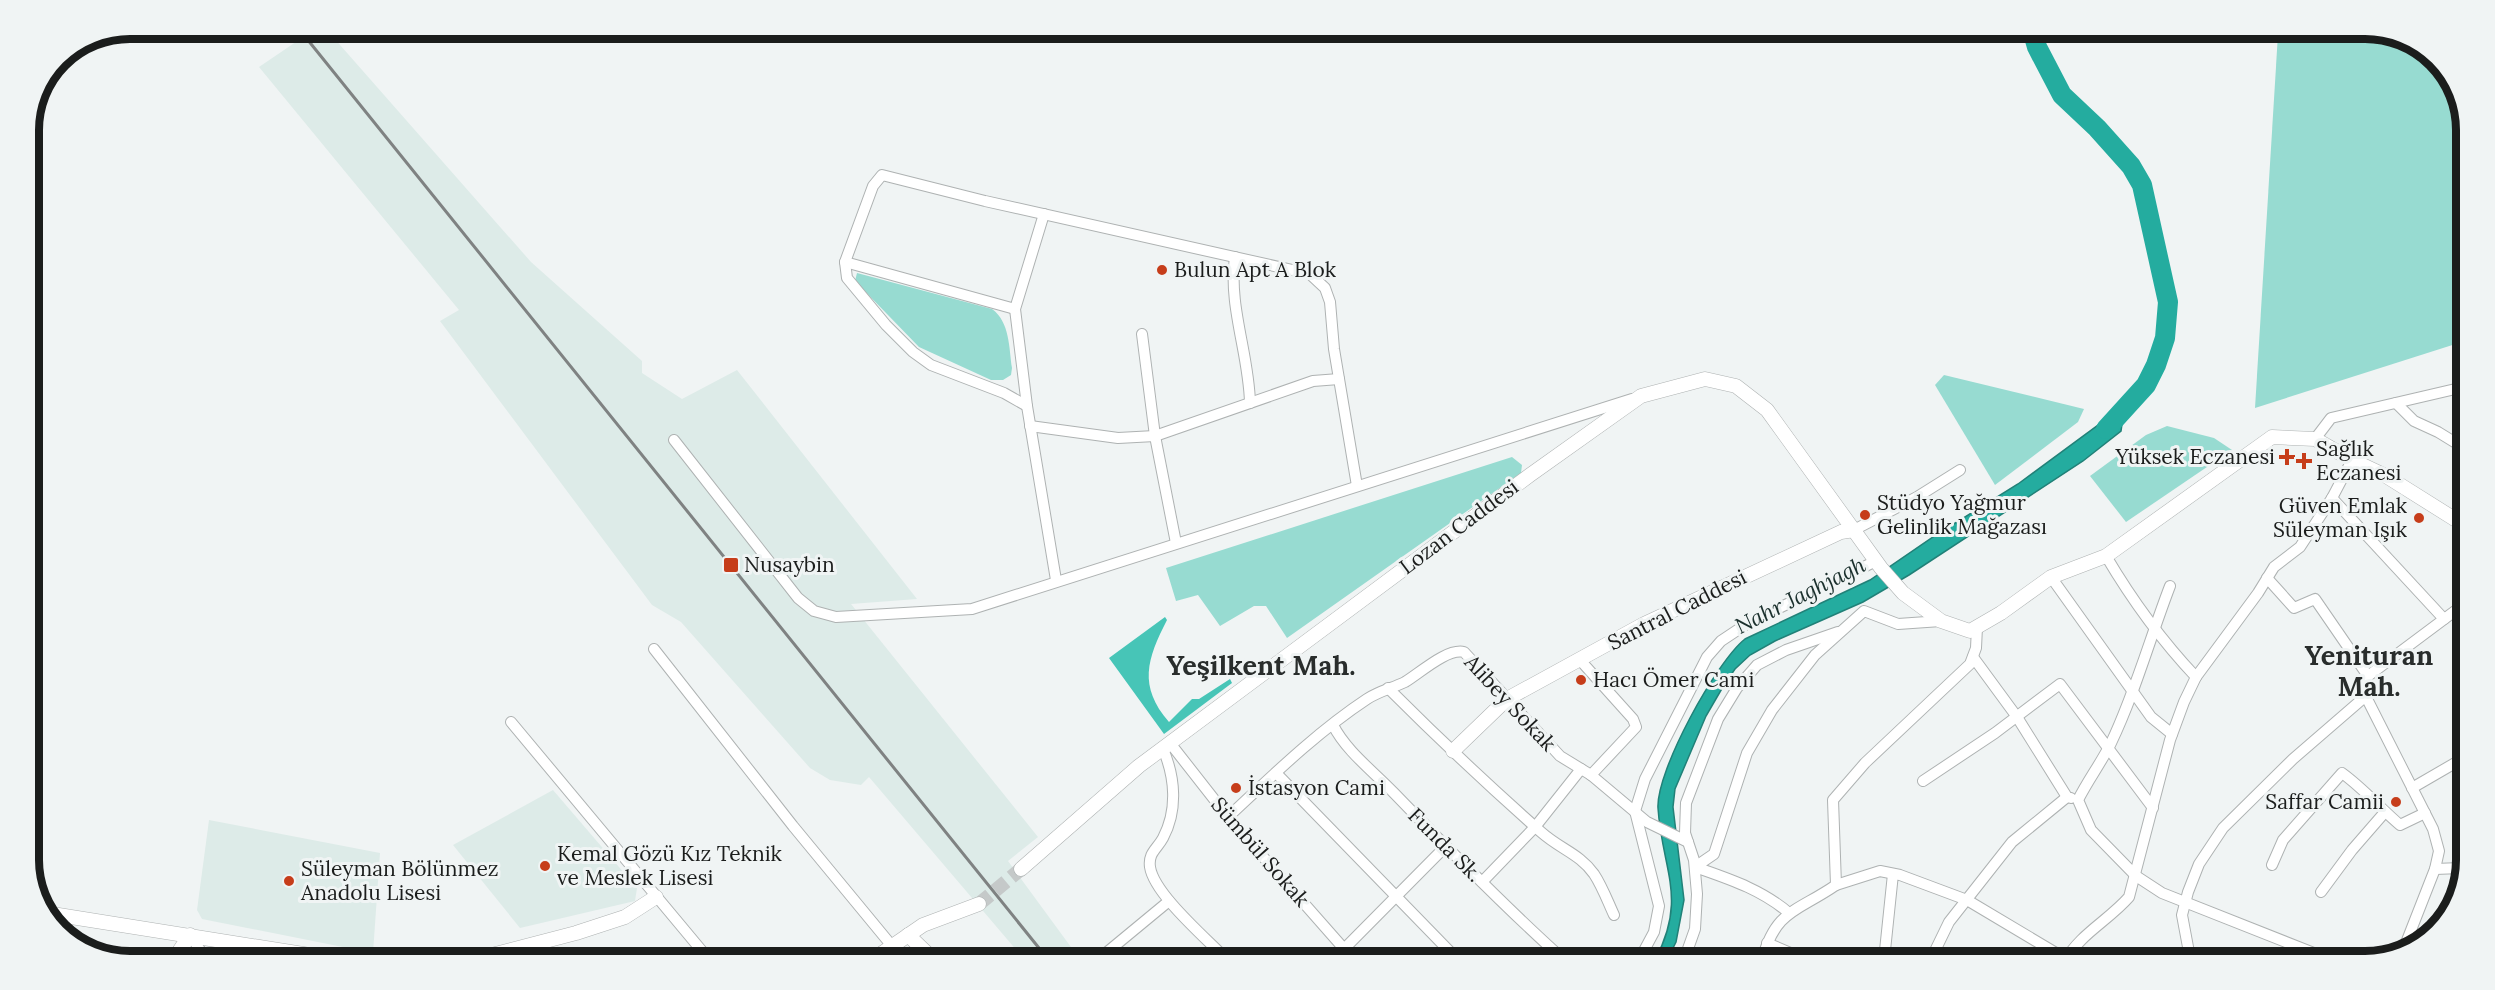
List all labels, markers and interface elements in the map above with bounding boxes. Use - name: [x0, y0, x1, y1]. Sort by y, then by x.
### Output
- place label: Bulun Apt A Blok: [1174, 256, 1337, 283]
- marker: Bulun Apt A Blok: [1155, 263, 1169, 277]
- place label: Sağlık Eczanesi: [2316, 435, 2402, 486]
- place label: Yüksek Eczanesi: [2115, 443, 2275, 470]
- marker: Yüksek Eczanesi: [2280, 450, 2294, 464]
- marker: Sağlık Eczanesi: [2297, 454, 2311, 468]
- street label: Lozan Caddesi: [1394, 473, 1524, 580]
- place label: Stüdyo Yağmur Gelinlik Mağazası: [1877, 489, 2047, 540]
- place label: Güven Emlak Süleyman Işık: [2273, 492, 2408, 543]
- marker: Stüdyo Yağmur Gelinlik Mağazası: [1858, 508, 1872, 522]
- marker: Güven Emlak Süleyman Işık: [2412, 511, 2426, 525]
- water label: Nahr Jaghjagh: [1730, 550, 1870, 640]
- place label: Nusaybin: [744, 551, 835, 578]
- marker: Nusaybin: [722, 556, 740, 574]
- street label: Santral Caddesi: [1603, 563, 1751, 656]
- district label: Yenituran Mah.: [2305, 638, 2433, 703]
- district label: Yeşilkent Mah.: [1166, 648, 1356, 682]
- street label: Alibey Sokak: [1458, 648, 1562, 757]
- place label: Hacı Ömer Cami: [1593, 666, 1754, 693]
- marker: Hacı Ömer Cami: [1574, 673, 1588, 687]
- place label: İstasyon Cami: [1248, 774, 1385, 801]
- marker: İstasyon Cami: [1229, 781, 1243, 795]
- place label: Saffar Camii: [2265, 788, 2384, 815]
- street label: Sümbül Sokak: [1205, 791, 1316, 913]
- marker: Saffar Camii: [2389, 795, 2403, 809]
- street label: Funda Sk.: [1403, 802, 1488, 887]
- place label: Kemal Gözü Kız Teknik ve Meslek Lisesi: [557, 840, 783, 891]
- place label: Süleyman Bölünmez Anadolu Lisesi: [300, 855, 499, 906]
- marker: Kemal Gözü Kız Teknik ve Meslek Lisesi: [538, 859, 552, 873]
- marker: Süleyman Bölünmez Anadolu Lisesi: [282, 874, 296, 888]

